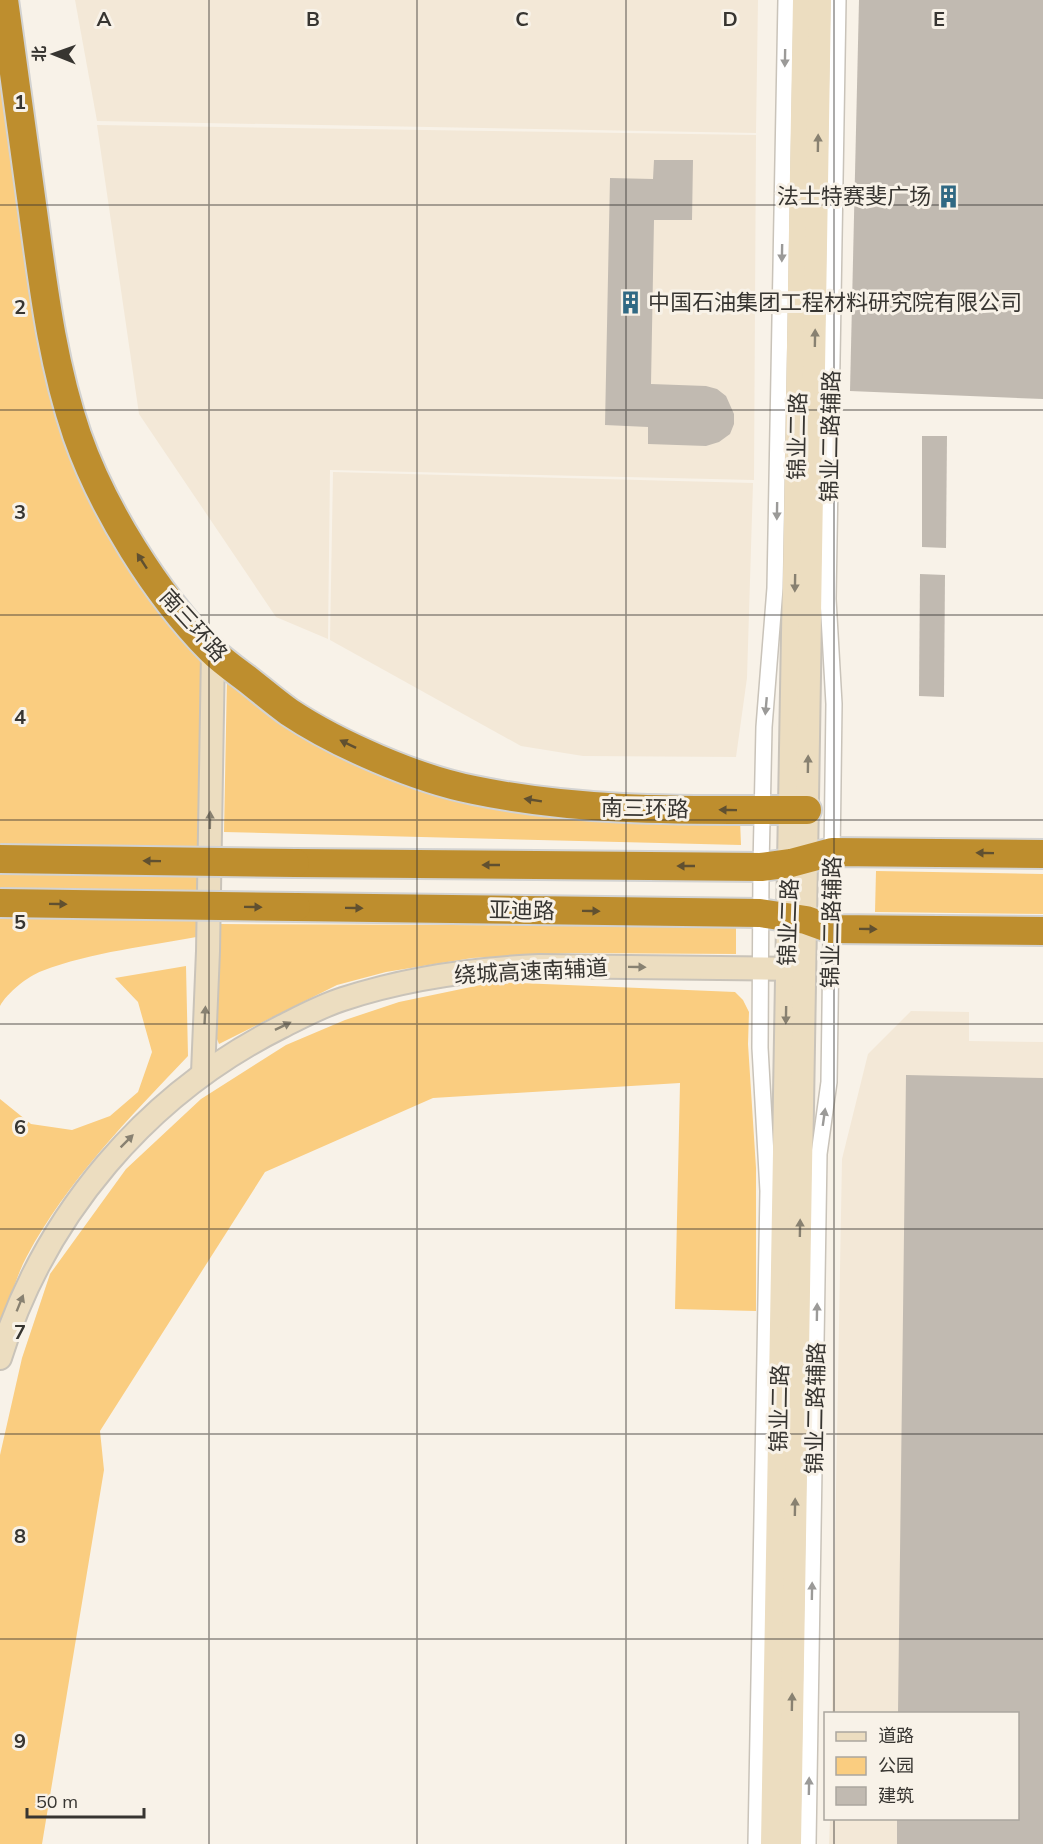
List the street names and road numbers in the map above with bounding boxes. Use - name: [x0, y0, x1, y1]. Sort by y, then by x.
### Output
- street label: 锦业二路辅路: [815, 370, 845, 502]
- street label: 锦业二路: [782, 392, 812, 480]
- street label: 南三环路: [154, 583, 234, 667]
- street label: 南三环路: [601, 793, 689, 823]
- street label: 锦业二路辅路: [816, 856, 846, 988]
- street label: 锦业二路: [772, 878, 804, 966]
- street label: 亚迪路: [489, 895, 555, 925]
- street label: 绕城高速南辅道: [453, 953, 609, 989]
- street label: 锦业二路辅路: [800, 1342, 830, 1474]
- street label: 锦业二路: [764, 1364, 794, 1452]

